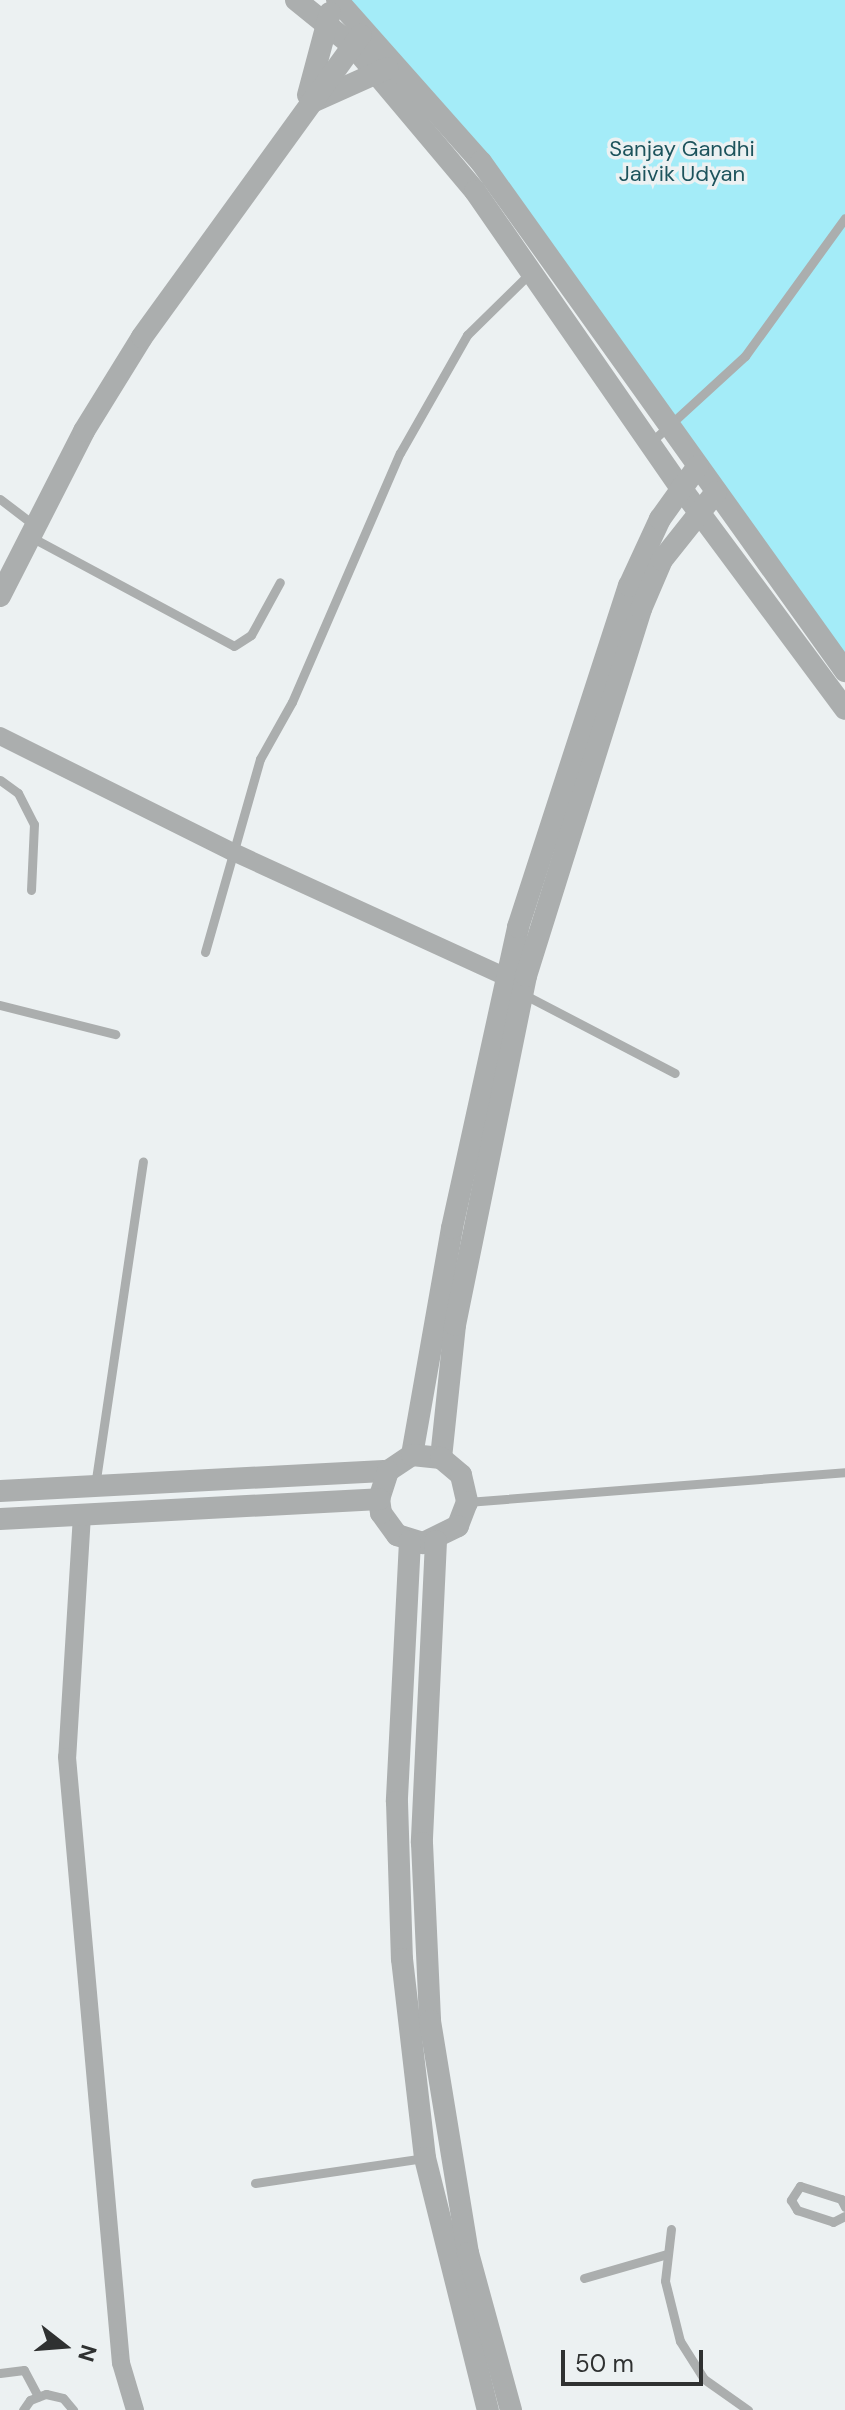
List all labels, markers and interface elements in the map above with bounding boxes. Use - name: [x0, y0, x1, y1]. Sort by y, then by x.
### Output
- park label: Sanjay Gandhi Jaivik Udyan: [609, 135, 755, 186]
- north arrow: [24, 2306, 104, 2386]
- scale bar: [565, 2334, 707, 2384]
- text: N: [71, 2341, 104, 2365]
- text: 50 m: [575, 2348, 634, 2379]

